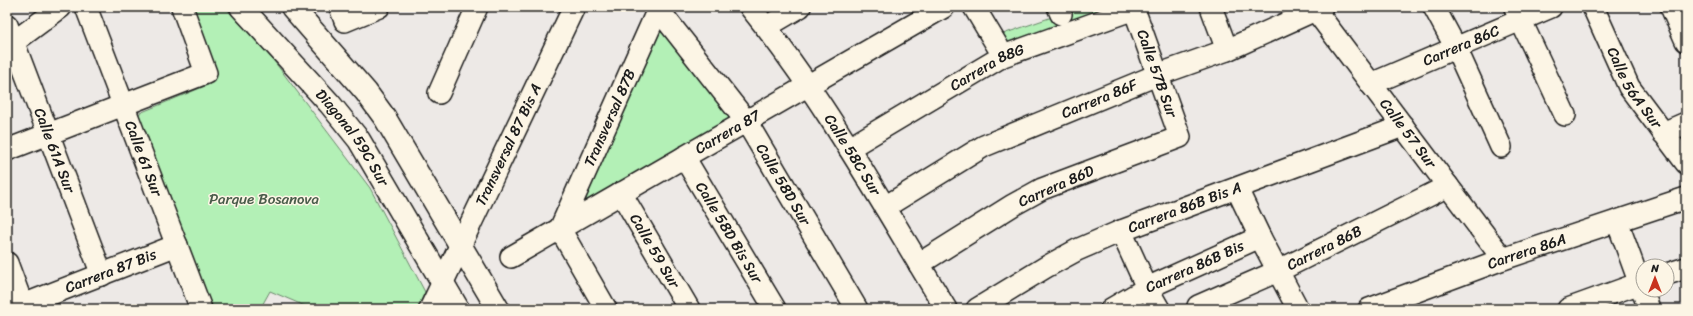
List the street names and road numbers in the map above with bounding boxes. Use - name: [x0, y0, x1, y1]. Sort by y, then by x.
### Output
- street label: Carrera 86C: [1419, 17, 1504, 73]
- street label: Calle 57B Sur: [1129, 26, 1185, 122]
- street label: Carrera 88G: [944, 36, 1028, 98]
- street label: Calle 56A Sur: [1600, 43, 1670, 135]
- street label: Transversal 87B: [576, 64, 643, 171]
- street label: Carrera 86F: [1057, 71, 1142, 126]
- street label: Transversal 87 Bis A: [468, 79, 549, 211]
- street label: Diagonal 59C Sur: [309, 83, 397, 192]
- street label: Calle 57 Sur: [1373, 92, 1444, 175]
- street label: Carrera 87: [690, 102, 766, 161]
- street label: Calle 61A Sur: [27, 104, 83, 197]
- street label: Calle 58C Sur: [817, 109, 889, 201]
- street label: Calle 61 Sur: [117, 117, 170, 201]
- street label: Calle 58D Sur: [749, 138, 818, 231]
- street label: Carrera 86D: [1014, 158, 1098, 214]
- street label: Carrera 86B Bis A: [1124, 174, 1245, 240]
- street label: Calle 58D Bis Sur: [689, 176, 770, 289]
- street label: Calle 59 Sur: [623, 208, 688, 294]
- street label: Carrera 86B: [1282, 218, 1367, 278]
- street label: Carrera 86A: [1483, 226, 1570, 277]
- street label: Carrera 86B Bis: [1141, 233, 1249, 300]
- street label: Carrera 87 Bis: [61, 241, 160, 301]

